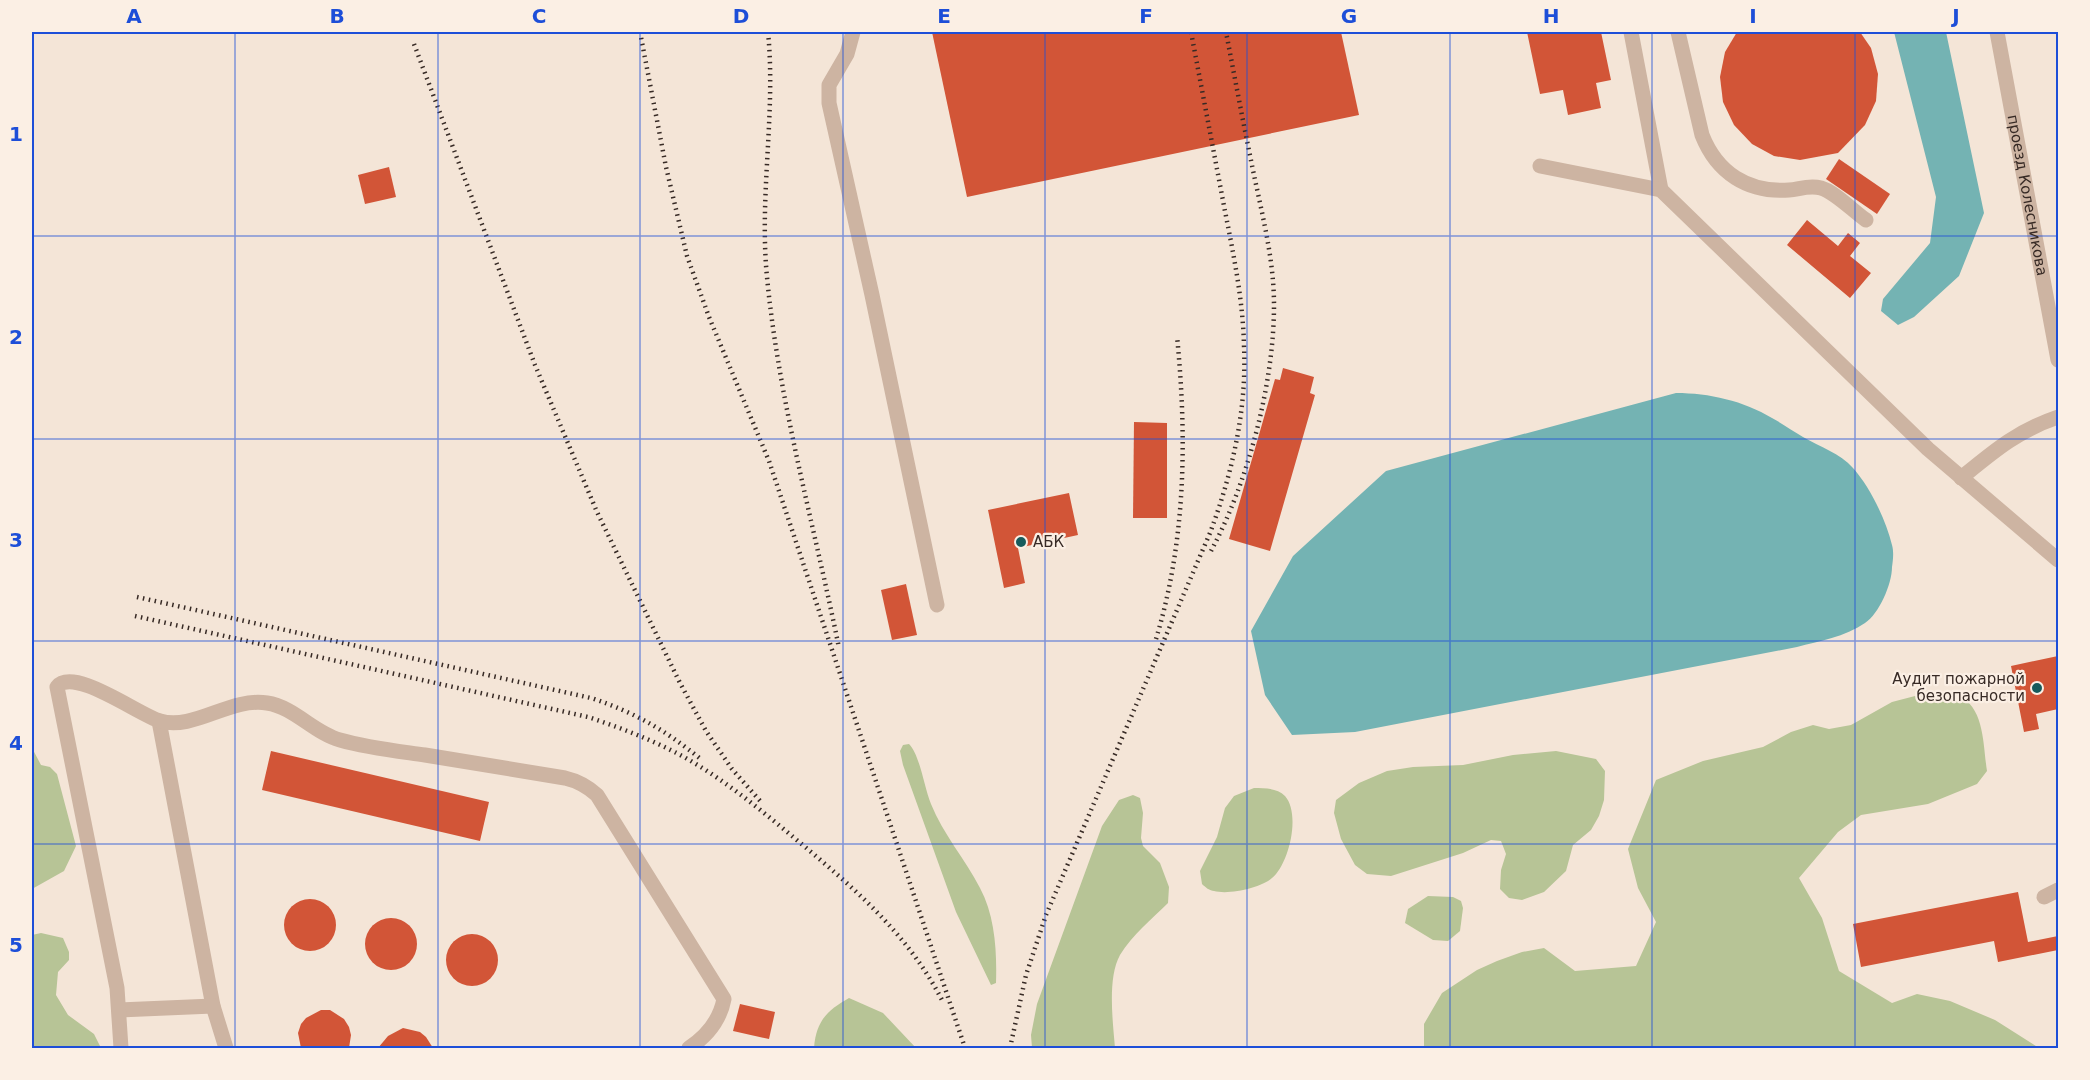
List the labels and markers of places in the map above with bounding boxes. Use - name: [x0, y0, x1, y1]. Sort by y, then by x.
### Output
- place label: АБК: [1033, 533, 1065, 551]
- marker: АБК: [1014, 535, 1028, 549]
- place label: Аудит пожарной безопасности: [1892, 670, 2025, 705]
- marker: Аудит пожарной безопасности: [2030, 681, 2044, 695]

